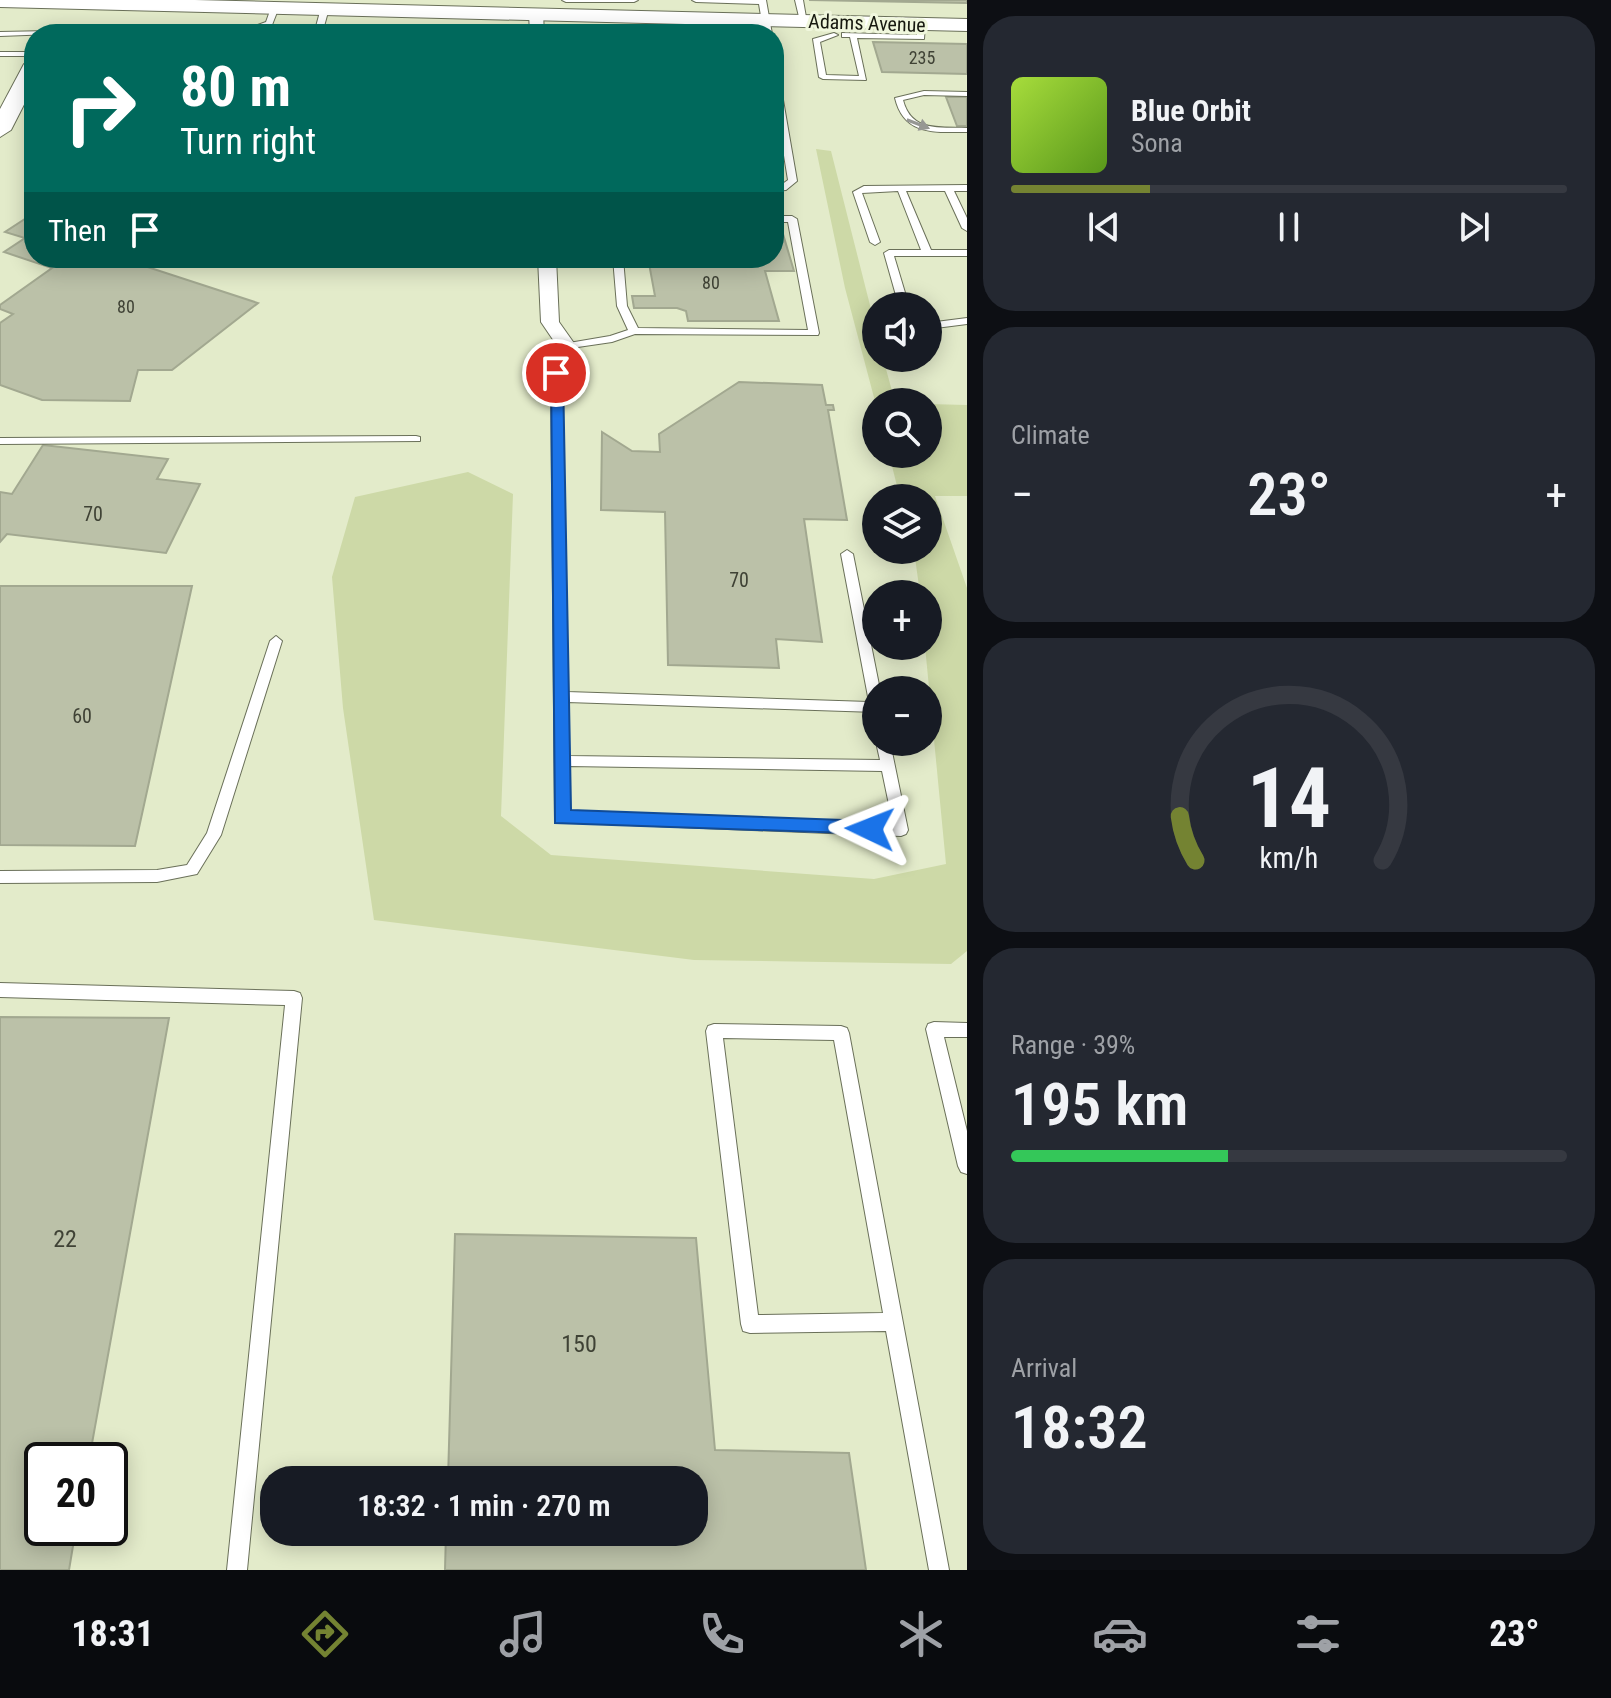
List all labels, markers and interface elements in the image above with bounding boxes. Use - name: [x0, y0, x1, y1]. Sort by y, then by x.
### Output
- street label: Adams Avenue: [808, 9, 926, 37]
- house number: 235: [909, 47, 935, 68]
- text: 80 m: [180, 54, 291, 120]
- icon: right: [48, 56, 152, 160]
- text: Blue Orbit: [1131, 93, 1251, 128]
- one-way arrow: [906, 118, 930, 131]
- text: Turn right: [180, 121, 316, 163]
- text: Sona: [1131, 128, 1183, 158]
- icon: previous: [1082, 205, 1126, 249]
- icon: pause: [1267, 205, 1311, 249]
- icon: next: [1452, 205, 1496, 249]
- icon: arrive: [123, 208, 167, 252]
- text: Then: [48, 213, 107, 248]
- house number: 80: [702, 272, 720, 293]
- map controls: [862, 292, 942, 756]
- button: sound: [862, 292, 942, 372]
- house number: 80: [117, 296, 135, 317]
- pin: [522, 339, 590, 407]
- icon: arrive: [534, 351, 578, 395]
- button: search: [862, 388, 942, 468]
- text: Climate: [1011, 420, 1090, 450]
- text: 23°: [1247, 459, 1331, 530]
- text: −: [1011, 469, 1033, 521]
- text: +: [1545, 469, 1567, 521]
- button: layers: [862, 484, 942, 564]
- house number: 70: [83, 502, 103, 526]
- house number: 70: [729, 568, 749, 592]
- button: +: [862, 580, 942, 660]
- button: −: [862, 676, 942, 756]
- house number: 60: [72, 704, 92, 728]
- text: 14: [1247, 750, 1331, 847]
- position arrow: [828, 787, 912, 871]
- text: km/h: [1260, 841, 1318, 875]
- text: Range · 39%: [1011, 1030, 1135, 1060]
- text: 195 km: [1011, 1069, 1188, 1140]
- house number: 22: [53, 1225, 77, 1253]
- house number: 150: [561, 1330, 597, 1358]
- text: Arrival: [1011, 1353, 1077, 1383]
- text: 18:32: [1011, 1392, 1148, 1463]
- speed limit sign: 20: [24, 1442, 128, 1546]
- text: 18:32 · 1 min · 270 m: [357, 1488, 611, 1523]
- icon: directions: [297, 1606, 353, 1662]
- icon: music: [495, 1606, 551, 1662]
- icon: phone: [694, 1606, 750, 1662]
- icon: climate: [893, 1606, 949, 1662]
- icon: car: [1092, 1606, 1148, 1662]
- icon: filters: [1290, 1606, 1346, 1662]
- text: 18:31: [71, 1613, 154, 1655]
- text: 23°: [1489, 1613, 1540, 1655]

